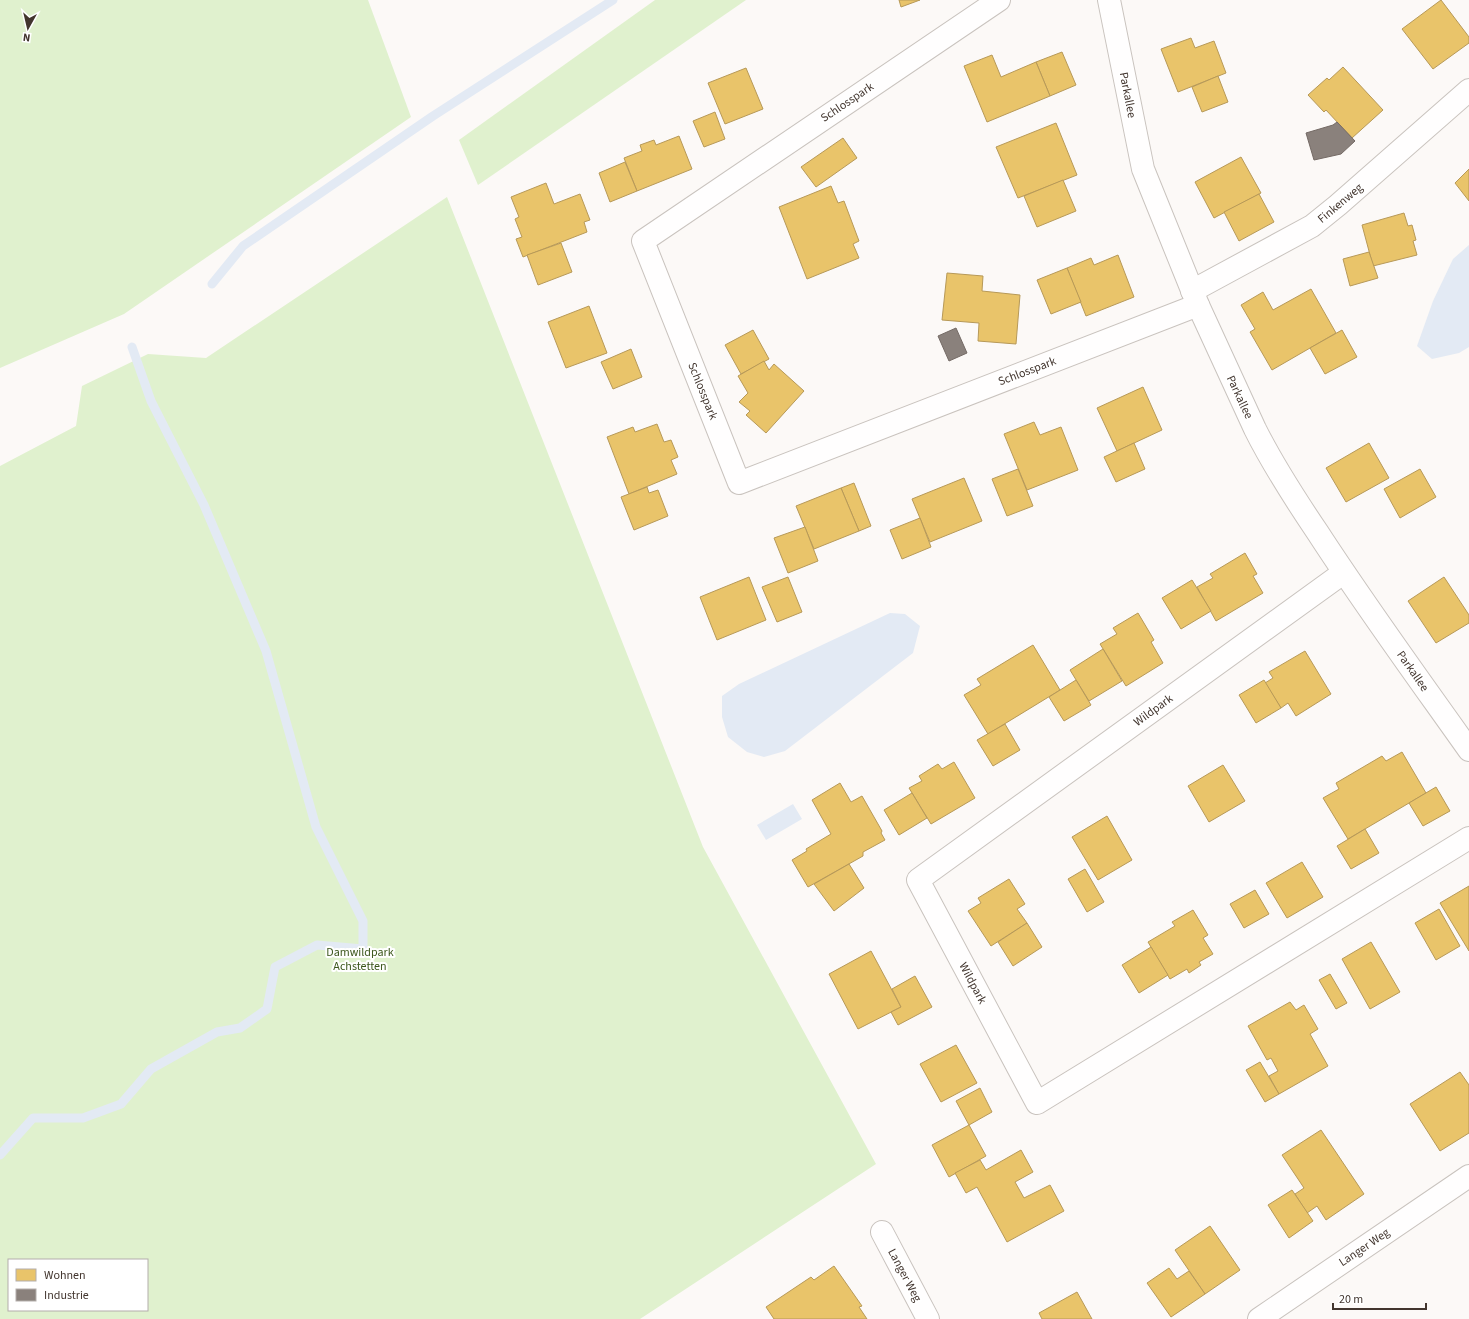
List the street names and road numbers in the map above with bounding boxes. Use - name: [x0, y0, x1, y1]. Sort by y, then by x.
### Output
- street label: Parkallee: [1115, 71, 1140, 120]
- street label: Schlosspark: [817, 78, 877, 126]
- street label: Finkenweg: [1314, 179, 1367, 227]
- street label: Schlosspark: [996, 353, 1059, 390]
- street label: Schlosspark: [683, 360, 722, 423]
- street label: Parkallee: [1222, 373, 1257, 422]
- street label: Parkallee: [1392, 647, 1433, 695]
- street label: Wildpark: [1130, 690, 1176, 730]
- street label: Wildpark: [955, 959, 991, 1007]
- street label: Langer Weg: [1335, 1224, 1393, 1271]
- street label: Langer Weg: [883, 1246, 926, 1305]

